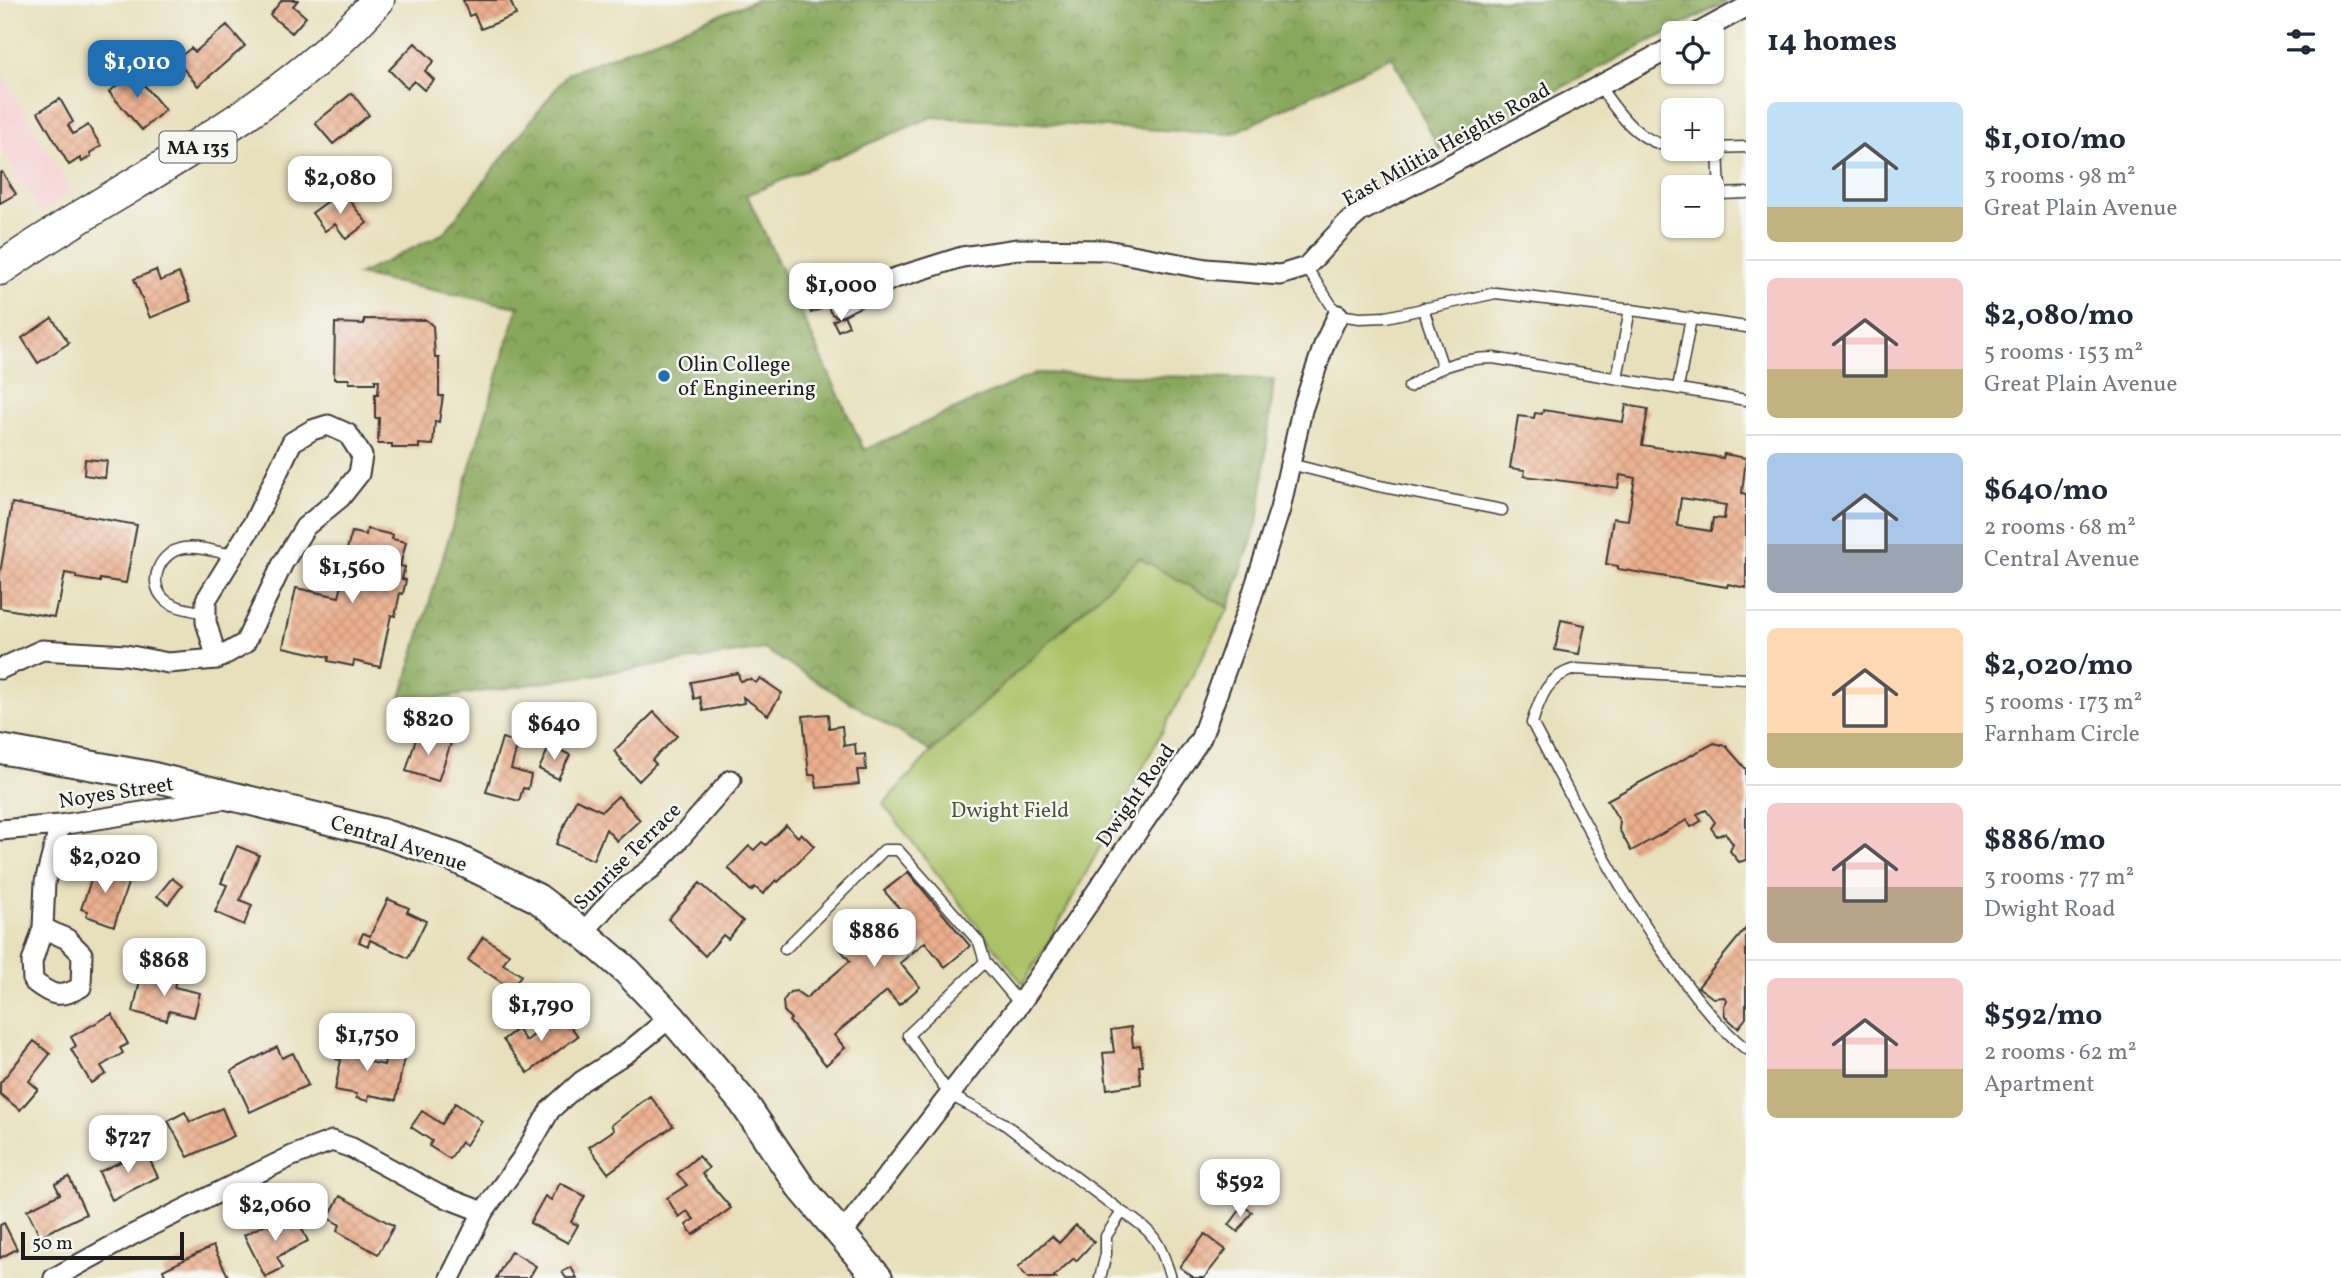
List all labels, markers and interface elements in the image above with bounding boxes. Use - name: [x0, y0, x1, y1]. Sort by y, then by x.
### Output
- map controls: [1661, 21, 1724, 238]
- button: locate: [1661, 21, 1724, 84]
- text: 14 homes: [1767, 21, 1897, 63]
- icon: filters: [2282, 23, 2320, 61]
- pin: $1,010: [80, 41, 194, 100]
- text: $1,010: [104, 47, 170, 79]
- street label: East Militia Heights Road: [1337, 76, 1556, 215]
- button: +: [1661, 98, 1724, 161]
- text: $1,010/mo: [1984, 119, 2126, 161]
- icon: home: [1823, 130, 1907, 214]
- road number: MA 135: [160, 132, 236, 162]
- pin: $2,080: [283, 156, 397, 216]
- text: 3 rooms · 98 m²: [1984, 161, 2136, 193]
- text: $2,080: [304, 163, 376, 195]
- button: −: [1661, 175, 1724, 238]
- text: Great Plain Avenue: [1984, 193, 2177, 225]
- pin: $1,000: [784, 264, 898, 323]
- text: $1,000: [805, 270, 877, 302]
- text: $2,080/mo: [1984, 295, 2134, 337]
- icon: home: [1823, 306, 1907, 390]
- text: 5 rooms · 153 m²: [1984, 337, 2143, 369]
- place label: Olin College of Engineering: [678, 351, 816, 404]
- marker: Olin College of Engineering: [656, 368, 672, 384]
- text: Great Plain Avenue: [1984, 369, 2177, 401]
- text: $640/mo: [1984, 470, 2108, 512]
- icon: home: [1823, 481, 1907, 565]
- text: 2 rooms · 68 m²: [1984, 512, 2136, 544]
- text: Central Avenue: [1984, 544, 2140, 576]
- pin: $1,560: [295, 546, 409, 605]
- text: $1,560: [319, 552, 385, 584]
- text: $2,020/mo: [1984, 645, 2133, 687]
- icon: home: [1823, 656, 1907, 740]
- text: 5 rooms · 173 m²: [1984, 687, 2142, 719]
- pin: $820: [387, 698, 469, 757]
- pin: $640: [513, 702, 595, 762]
- text: $820: [402, 704, 454, 736]
- text: $640: [528, 709, 580, 741]
- text: Farnham Circle: [1984, 719, 2140, 751]
- street label: Dwight Road: [1090, 738, 1183, 853]
- street label: Noyes Street: [57, 770, 176, 817]
- street label: Sunrise Terrace: [568, 797, 688, 917]
- park label: Dwight Field: [951, 797, 1069, 826]
- street label: Central Avenue: [327, 809, 471, 880]
- text: $886/mo: [1984, 820, 2105, 862]
- icon: home: [1823, 831, 1907, 915]
- pin: $2,020: [48, 836, 162, 895]
- text: $2,020: [69, 842, 141, 874]
- text: 3 rooms · 77 m²: [1984, 862, 2134, 894]
- text: Dwight Road: [1984, 894, 2116, 926]
- pin: $886: [833, 909, 915, 969]
- text: $886: [849, 916, 899, 948]
- pin: $868: [123, 939, 205, 998]
- text: $868: [139, 945, 189, 977]
- pin: $1,790: [484, 984, 598, 1043]
- text: $1,790: [508, 990, 574, 1022]
- text: $592/mo: [1984, 995, 2102, 1037]
- icon: home: [1823, 1006, 1907, 1090]
- pin: $1,750: [310, 1014, 424, 1073]
- text: $1,750: [335, 1020, 399, 1052]
- text: 2 rooms · 62 m²: [1984, 1037, 2136, 1069]
- text: Apartment: [1984, 1069, 2095, 1101]
- pin: $727: [87, 1116, 169, 1175]
- text: $727: [105, 1122, 151, 1154]
- pin: $592: [1199, 1160, 1281, 1219]
- text: $592: [1216, 1166, 1264, 1198]
- pin: $2,060: [218, 1184, 332, 1243]
- text: $2,060: [239, 1190, 311, 1222]
- scale bar: [21, 1229, 184, 1261]
- text: 50 m: [32, 1231, 73, 1257]

